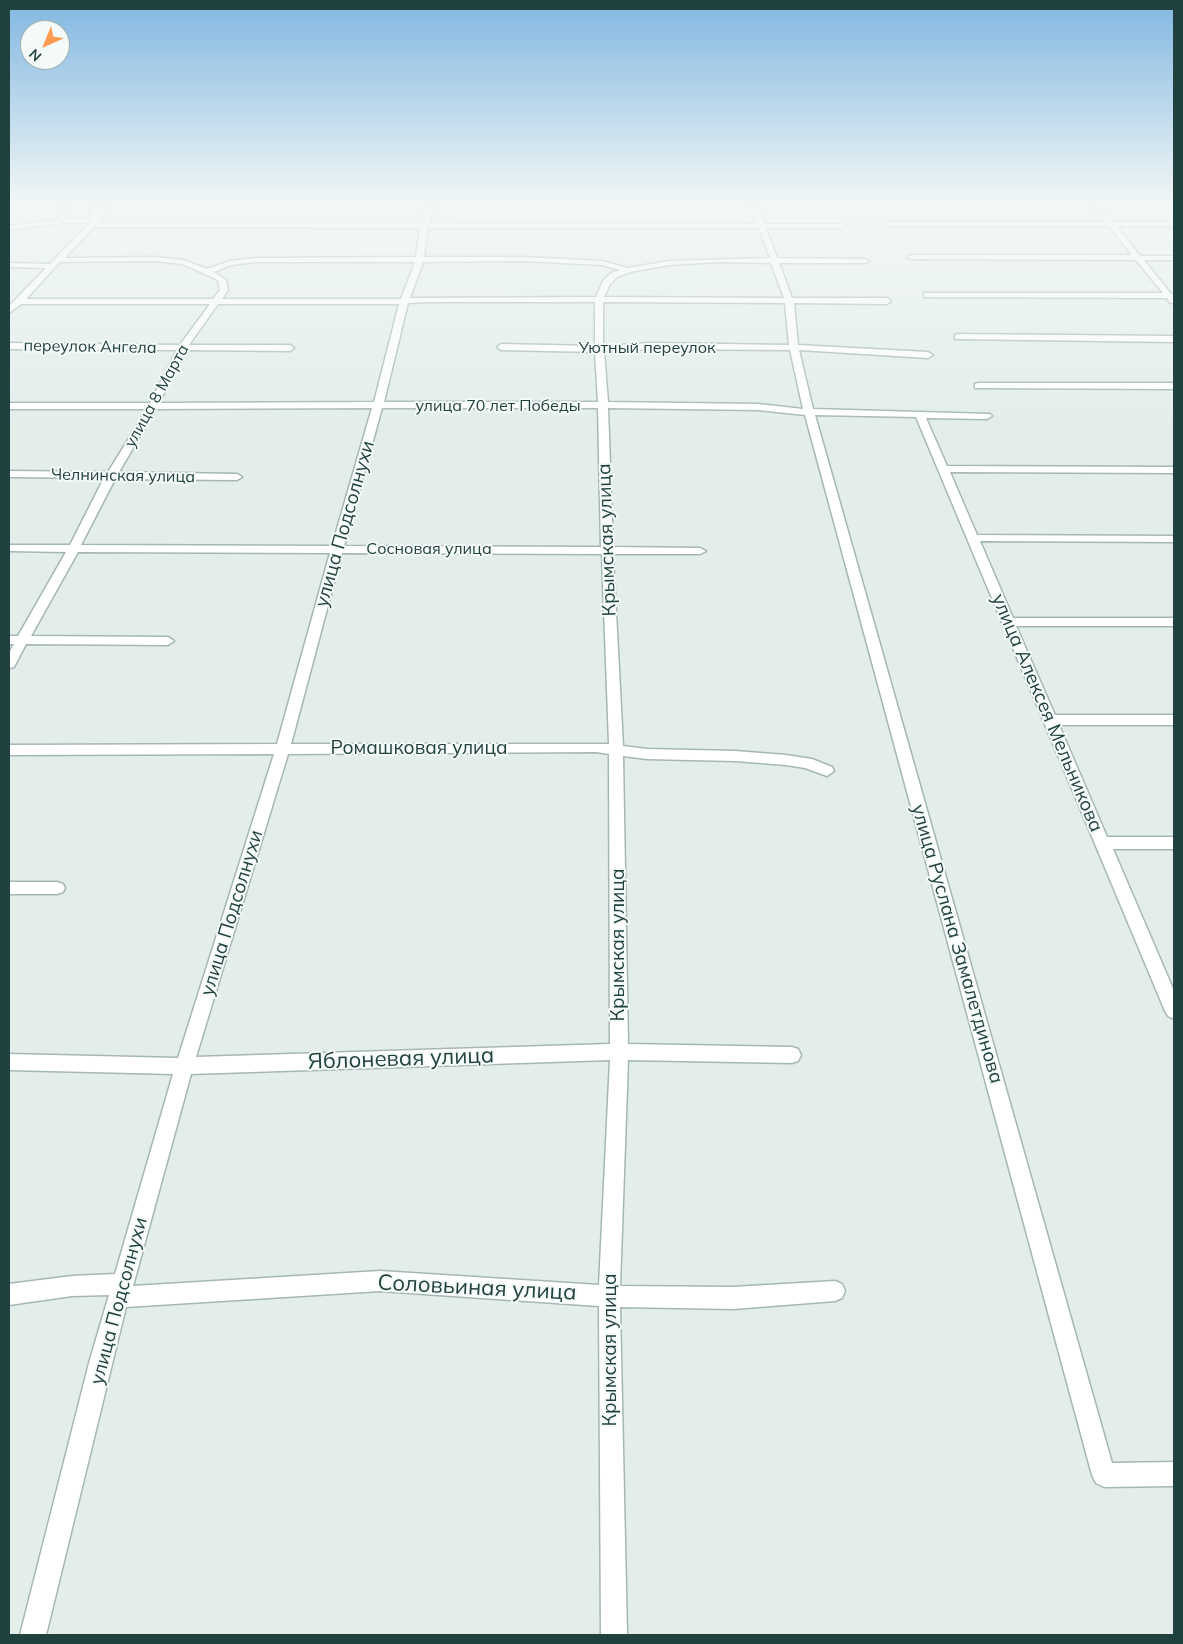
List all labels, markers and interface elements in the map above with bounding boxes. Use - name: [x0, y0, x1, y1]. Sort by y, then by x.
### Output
- north arrow: [20, 20, 70, 70]
- text: N: [25, 45, 45, 65]
- street label: переулок Ангела: [23, 336, 157, 358]
- street label: Уютный переулок: [578, 338, 716, 358]
- street label: улица 8 Марта: [121, 341, 193, 451]
- street label: улица 70 лет Победы: [415, 396, 581, 416]
- street label: улица Подсолнухи: [310, 438, 380, 610]
- street label: Крымская улица: [593, 463, 621, 617]
- street label: Челнинская улица: [51, 465, 195, 487]
- street label: Сосновая улица: [366, 539, 492, 559]
- street label: улица Алексея Мельникова: [986, 591, 1108, 835]
- street label: Ромашковая улица: [330, 737, 508, 759]
- street label: улица Руслана Замалетдинова: [906, 802, 1008, 1086]
- street label: улица Подсолнухи: [196, 827, 268, 999]
- street label: Крымская улица: [607, 868, 629, 1022]
- street label: Яблоневая улица: [307, 1043, 495, 1075]
- street label: улица Подсолнухи: [86, 1215, 152, 1387]
- street label: Соловьиная улица: [377, 1270, 577, 1306]
- street label: Крымская улица: [599, 1273, 621, 1427]

